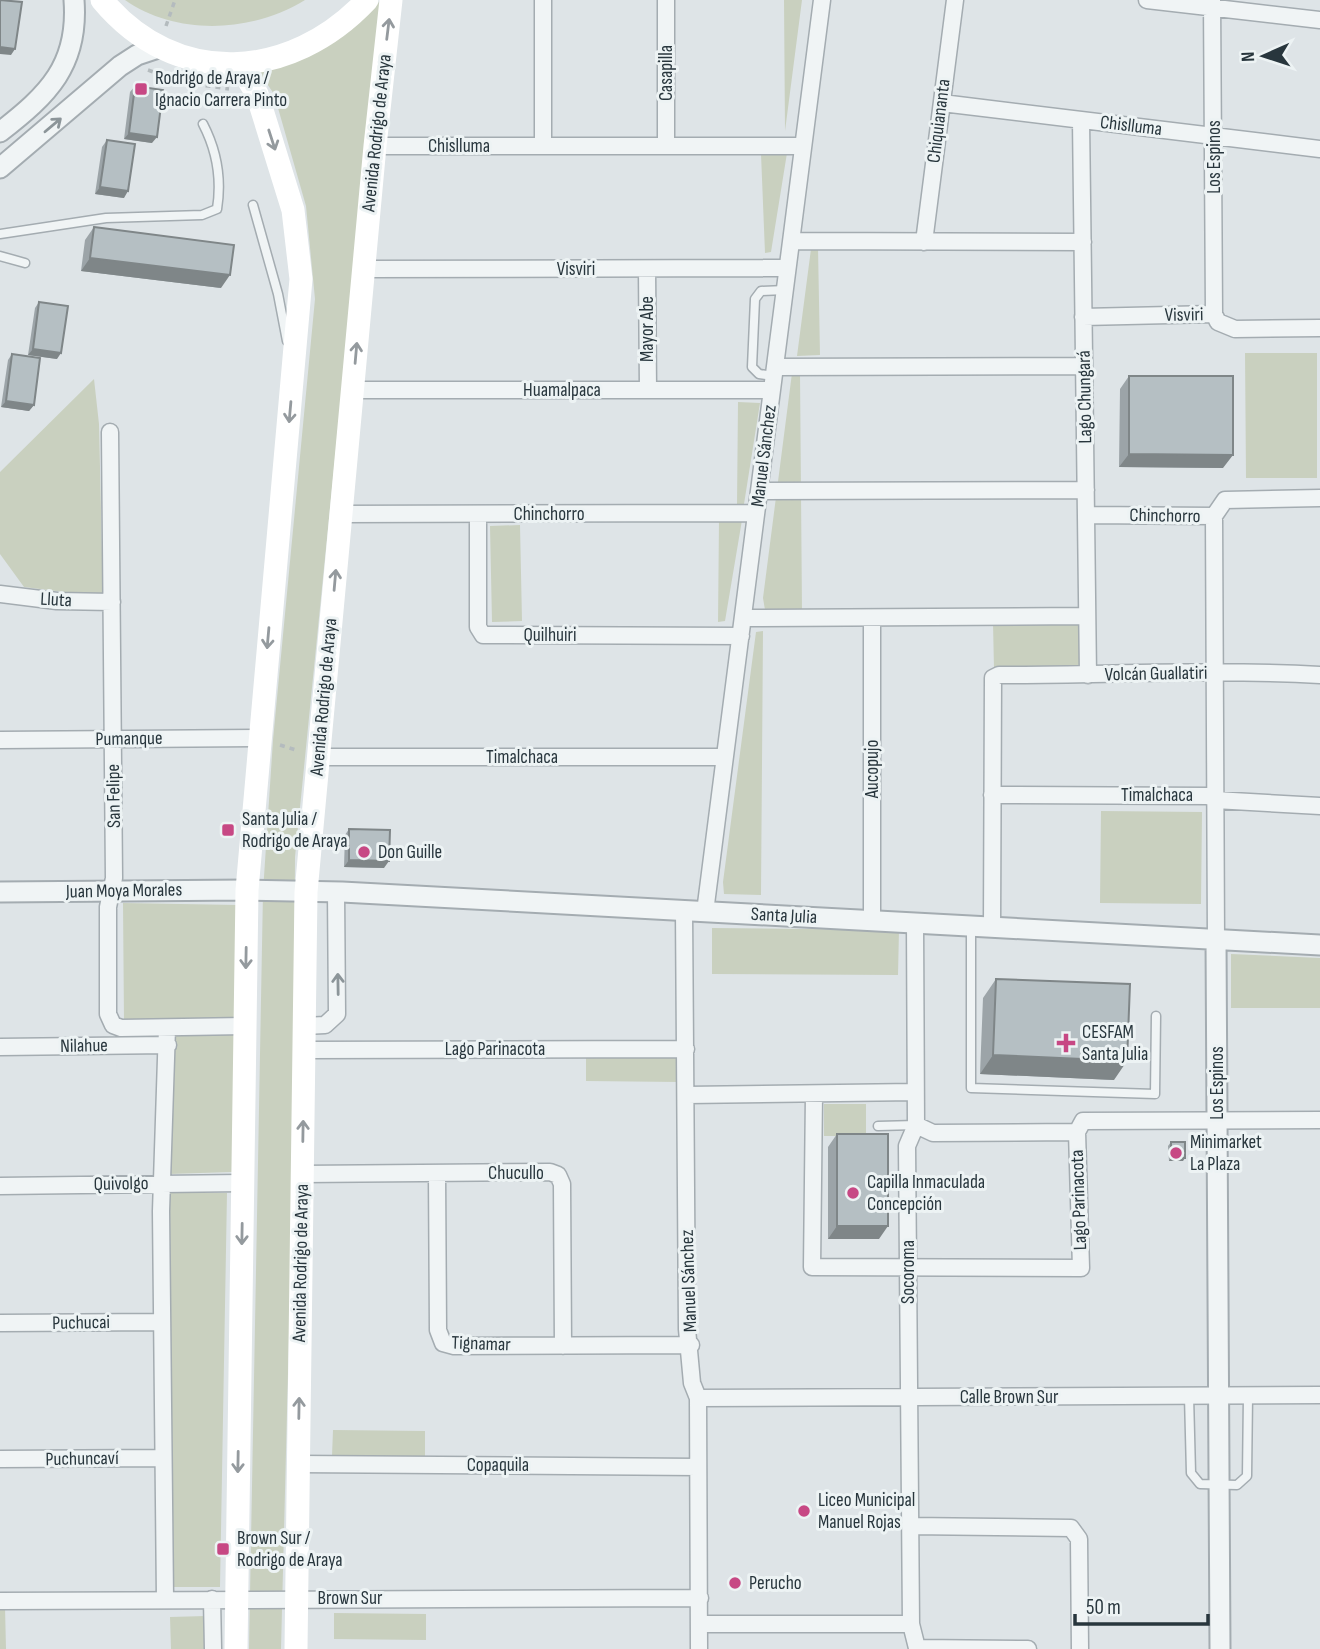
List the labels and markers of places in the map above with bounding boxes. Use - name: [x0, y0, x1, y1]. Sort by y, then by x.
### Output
- place label: Rodrigo de Araya / Ignacio Carrera Pinto: [155, 67, 287, 112]
- marker: Rodrigo de Araya / Ignacio Carrera Pinto: [133, 81, 149, 97]
- place label: Santa Julia / Rodrigo de Araya: [242, 808, 348, 853]
- marker: Santa Julia / Rodrigo de Araya: [220, 822, 236, 838]
- place label: Don Guille: [378, 841, 442, 864]
- marker: Don Guille: [356, 844, 372, 860]
- place label: CESFAM Santa Julia: [1082, 1021, 1148, 1066]
- marker: CESFAM Santa Julia: [1056, 1033, 1076, 1053]
- place label: Minimarket La Plaza: [1190, 1131, 1262, 1176]
- marker: Minimarket La Plaza: [1168, 1145, 1184, 1161]
- place label: Capilla Inmaculada Concepción: [867, 1171, 985, 1216]
- marker: Capilla Inmaculada Concepción: [845, 1185, 861, 1201]
- place label: Liceo Municipal Manuel Rojas: [818, 1489, 915, 1534]
- marker: Liceo Municipal Manuel Rojas: [796, 1503, 812, 1519]
- place label: Brown Sur / Rodrigo de Araya: [237, 1527, 343, 1572]
- marker: Brown Sur / Rodrigo de Araya: [215, 1541, 231, 1557]
- place label: Perucho: [749, 1572, 802, 1595]
- marker: Perucho: [727, 1575, 743, 1591]

